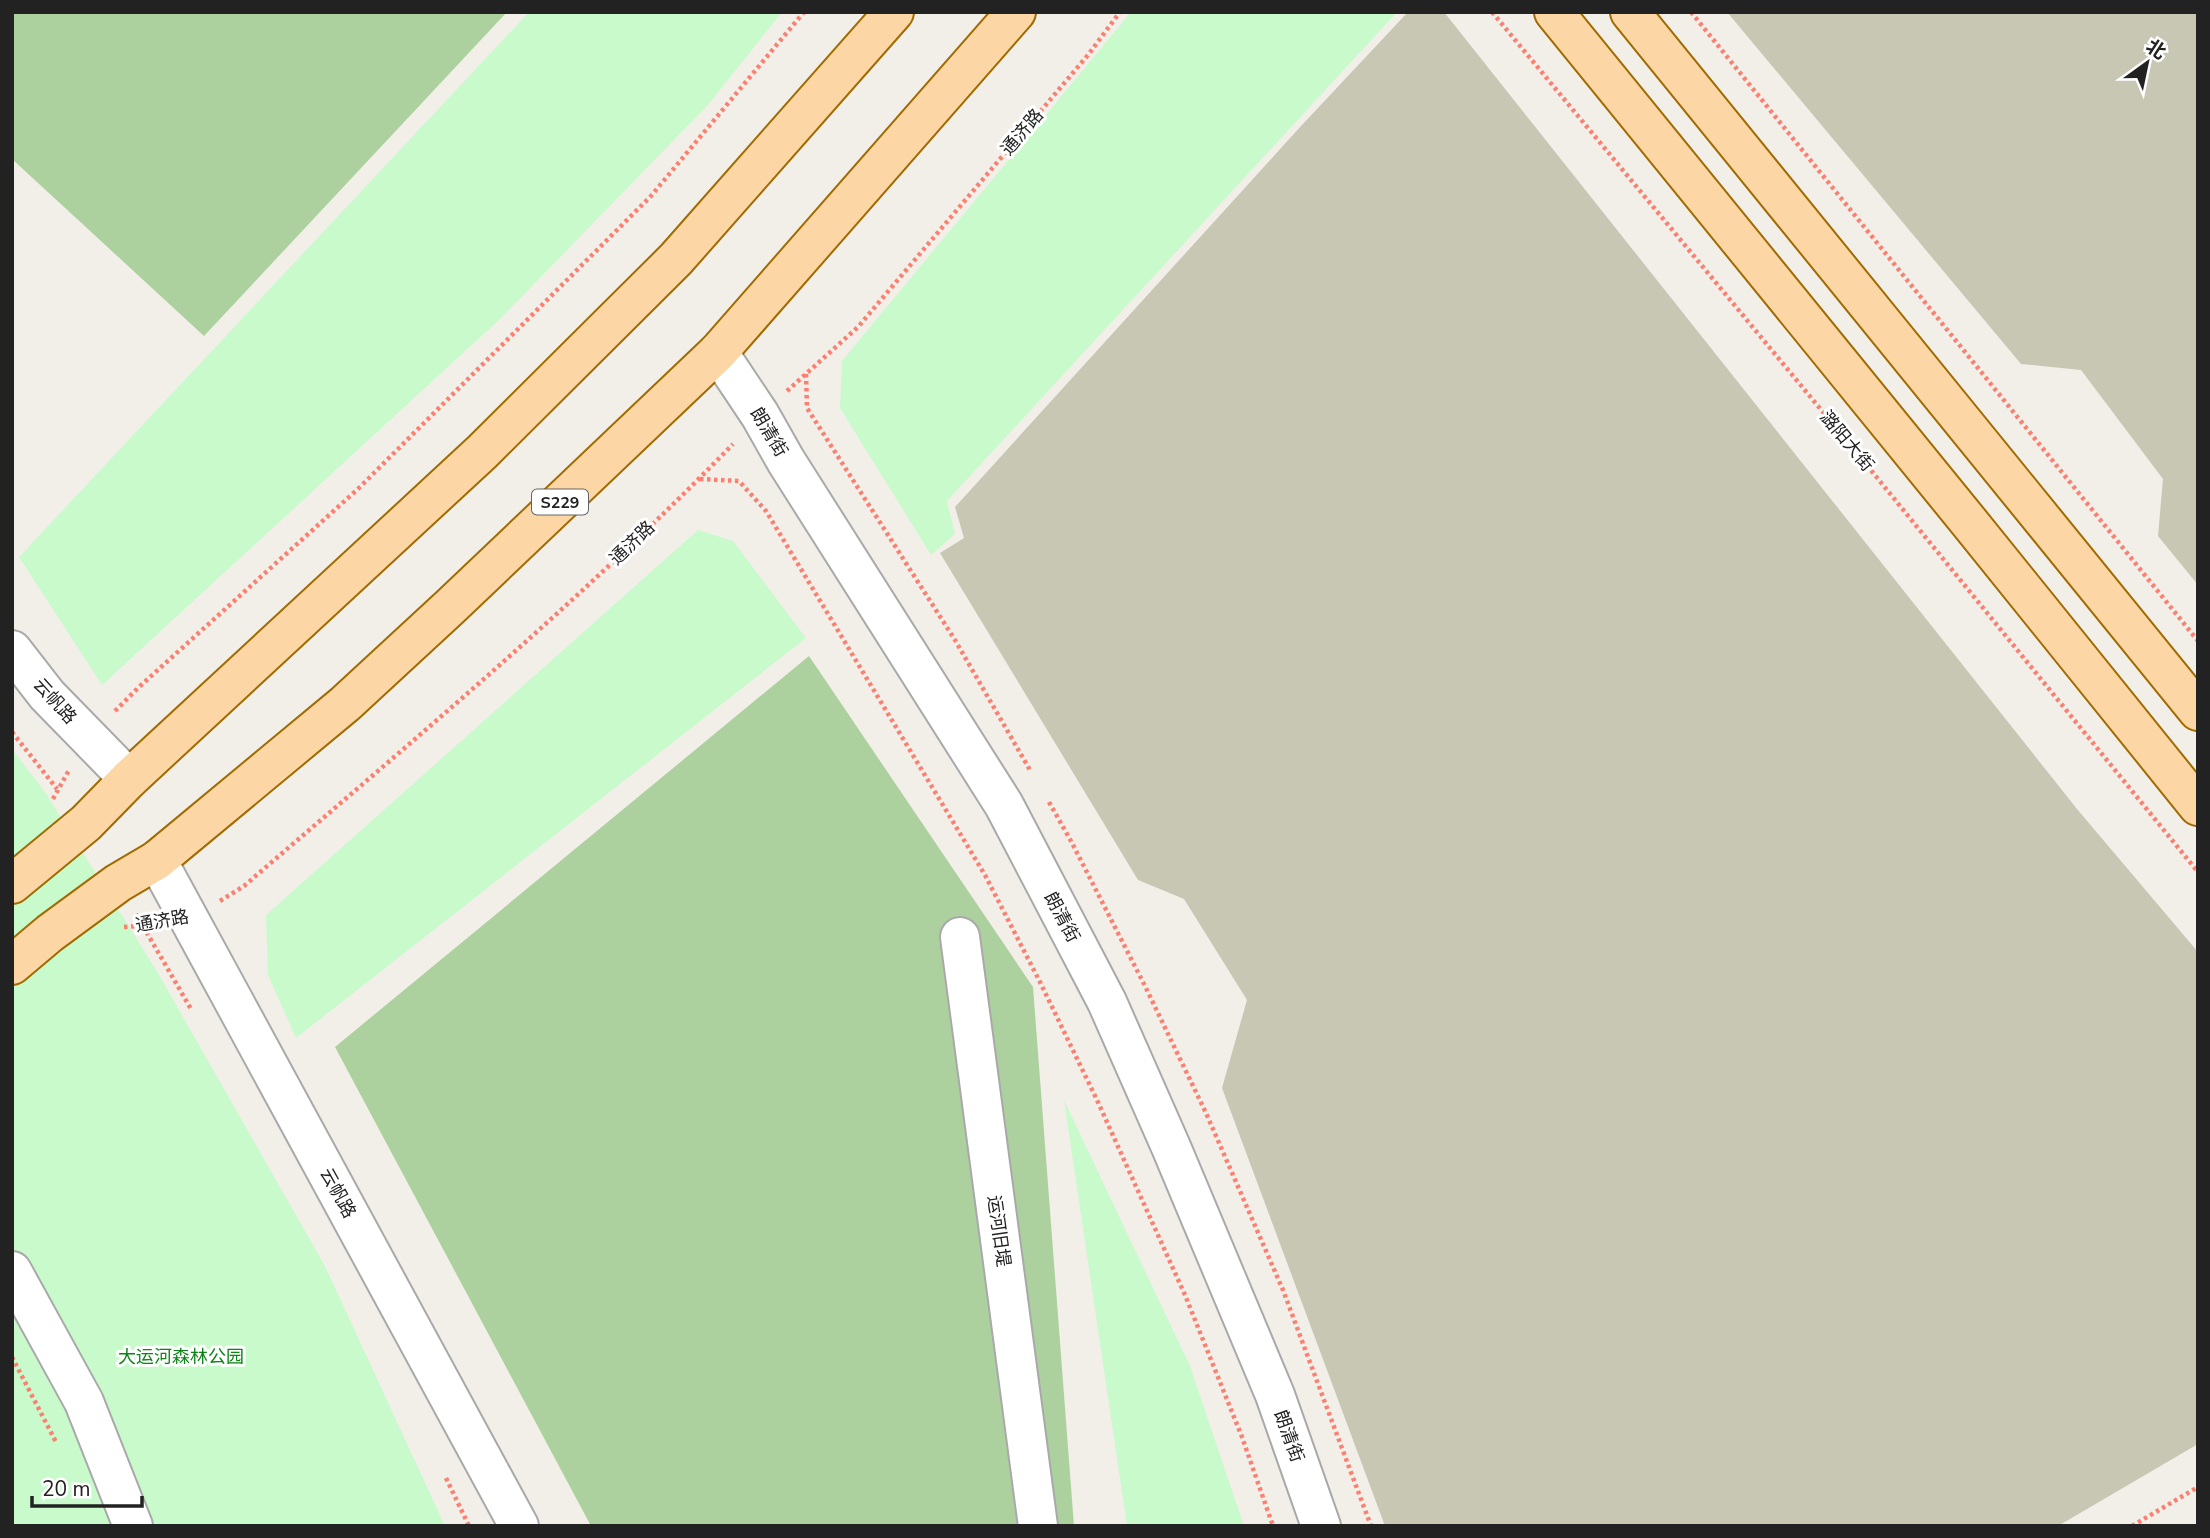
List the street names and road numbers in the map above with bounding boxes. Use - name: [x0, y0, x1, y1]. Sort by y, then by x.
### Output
- street label: 通济路: [995, 104, 1049, 160]
- street label: 朗清街: [745, 403, 793, 461]
- street label: 潞阳大街: [1815, 406, 1879, 476]
- road number: S229: [532, 489, 588, 514]
- street label: 通济路: [604, 516, 660, 570]
- street label: 云帆路: [28, 673, 82, 729]
- street label: 朗清街: [1039, 888, 1085, 946]
- street label: 通济路: [133, 904, 191, 938]
- street label: 云帆路: [314, 1164, 362, 1222]
- street label: 运河旧堤: [982, 1194, 1016, 1268]
- street label: 朗清街: [1268, 1407, 1310, 1465]

